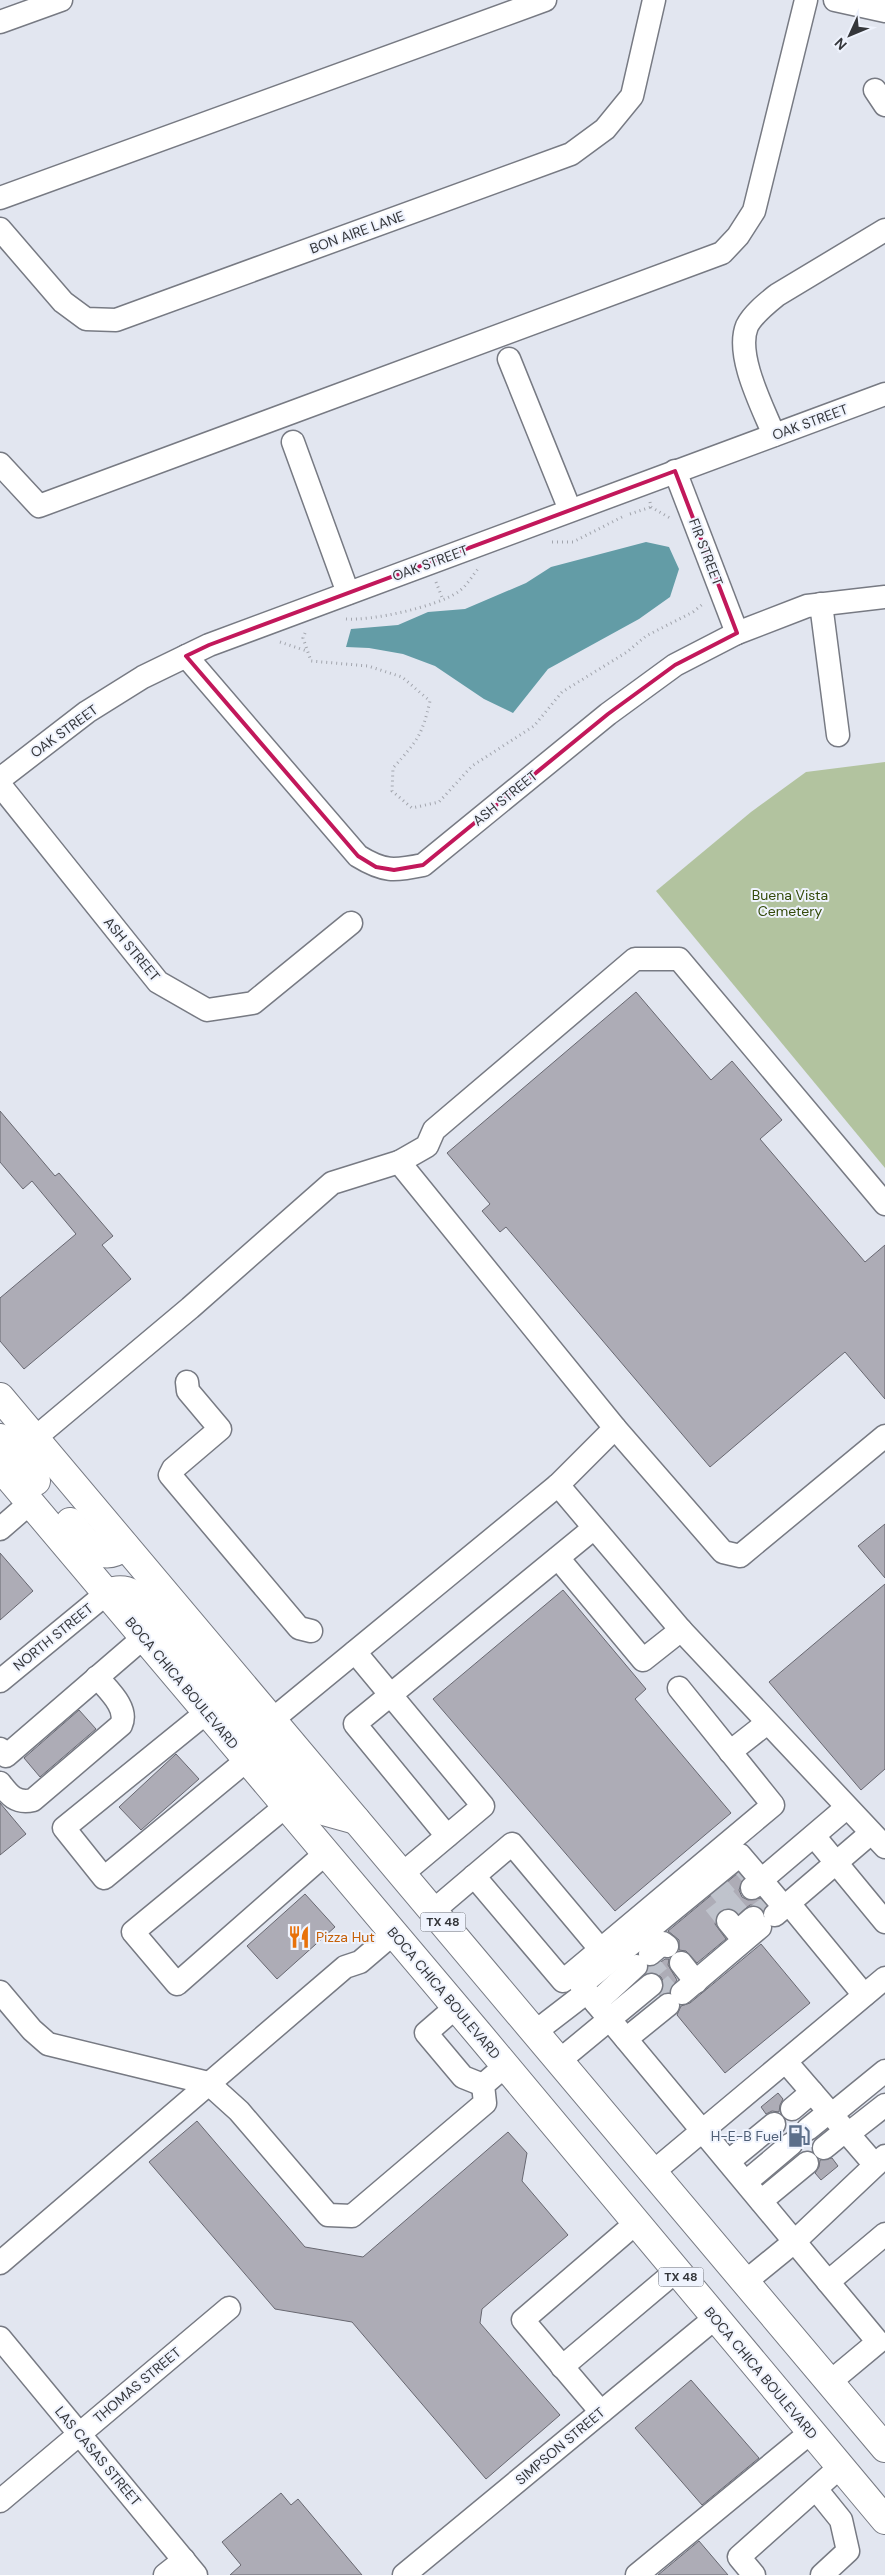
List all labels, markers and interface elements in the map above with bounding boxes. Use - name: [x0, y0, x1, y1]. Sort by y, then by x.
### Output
- north arrow: [825, 10, 875, 60]
- text: N: [831, 34, 851, 54]
- street label: BON AIRE LANE: [307, 207, 407, 257]
- street label: OAK STREET: [770, 400, 850, 444]
- street label: FIR STREET: [685, 516, 727, 588]
- street label: OAK STREET: [390, 541, 470, 585]
- street label: OAK STREET: [27, 700, 101, 762]
- street label: ASH STREET: [469, 766, 541, 830]
- park label: Buena Vista Cemetery: [752, 886, 828, 920]
- street label: ASH STREET: [100, 913, 164, 985]
- street label: NORTH STREET: [9, 1599, 97, 1675]
- street label: BOCA CHICA BOULEVARD: [122, 1613, 242, 1753]
- road number: TX 48: [420, 1912, 466, 1931]
- street label: BOCA CHICA BOULEVARD: [384, 1923, 504, 2063]
- restaurant icon: Pizza Hut: [286, 1924, 312, 1950]
- place label: Pizza Hut: [316, 1928, 375, 1946]
- fuel station icon: H-E-B Fuel: [786, 2123, 812, 2149]
- place label: H-E-B Fuel: [711, 2127, 782, 2145]
- road number: TX 48: [658, 2268, 704, 2286]
- street label: BOCA CHICA BOULEVARD: [701, 2303, 821, 2443]
- street label: THOMAS STREET: [90, 2343, 185, 2427]
- street label: LAS CASAS STREET: [51, 2402, 145, 2510]
- street label: SIMPSON STREET: [512, 2403, 609, 2489]

